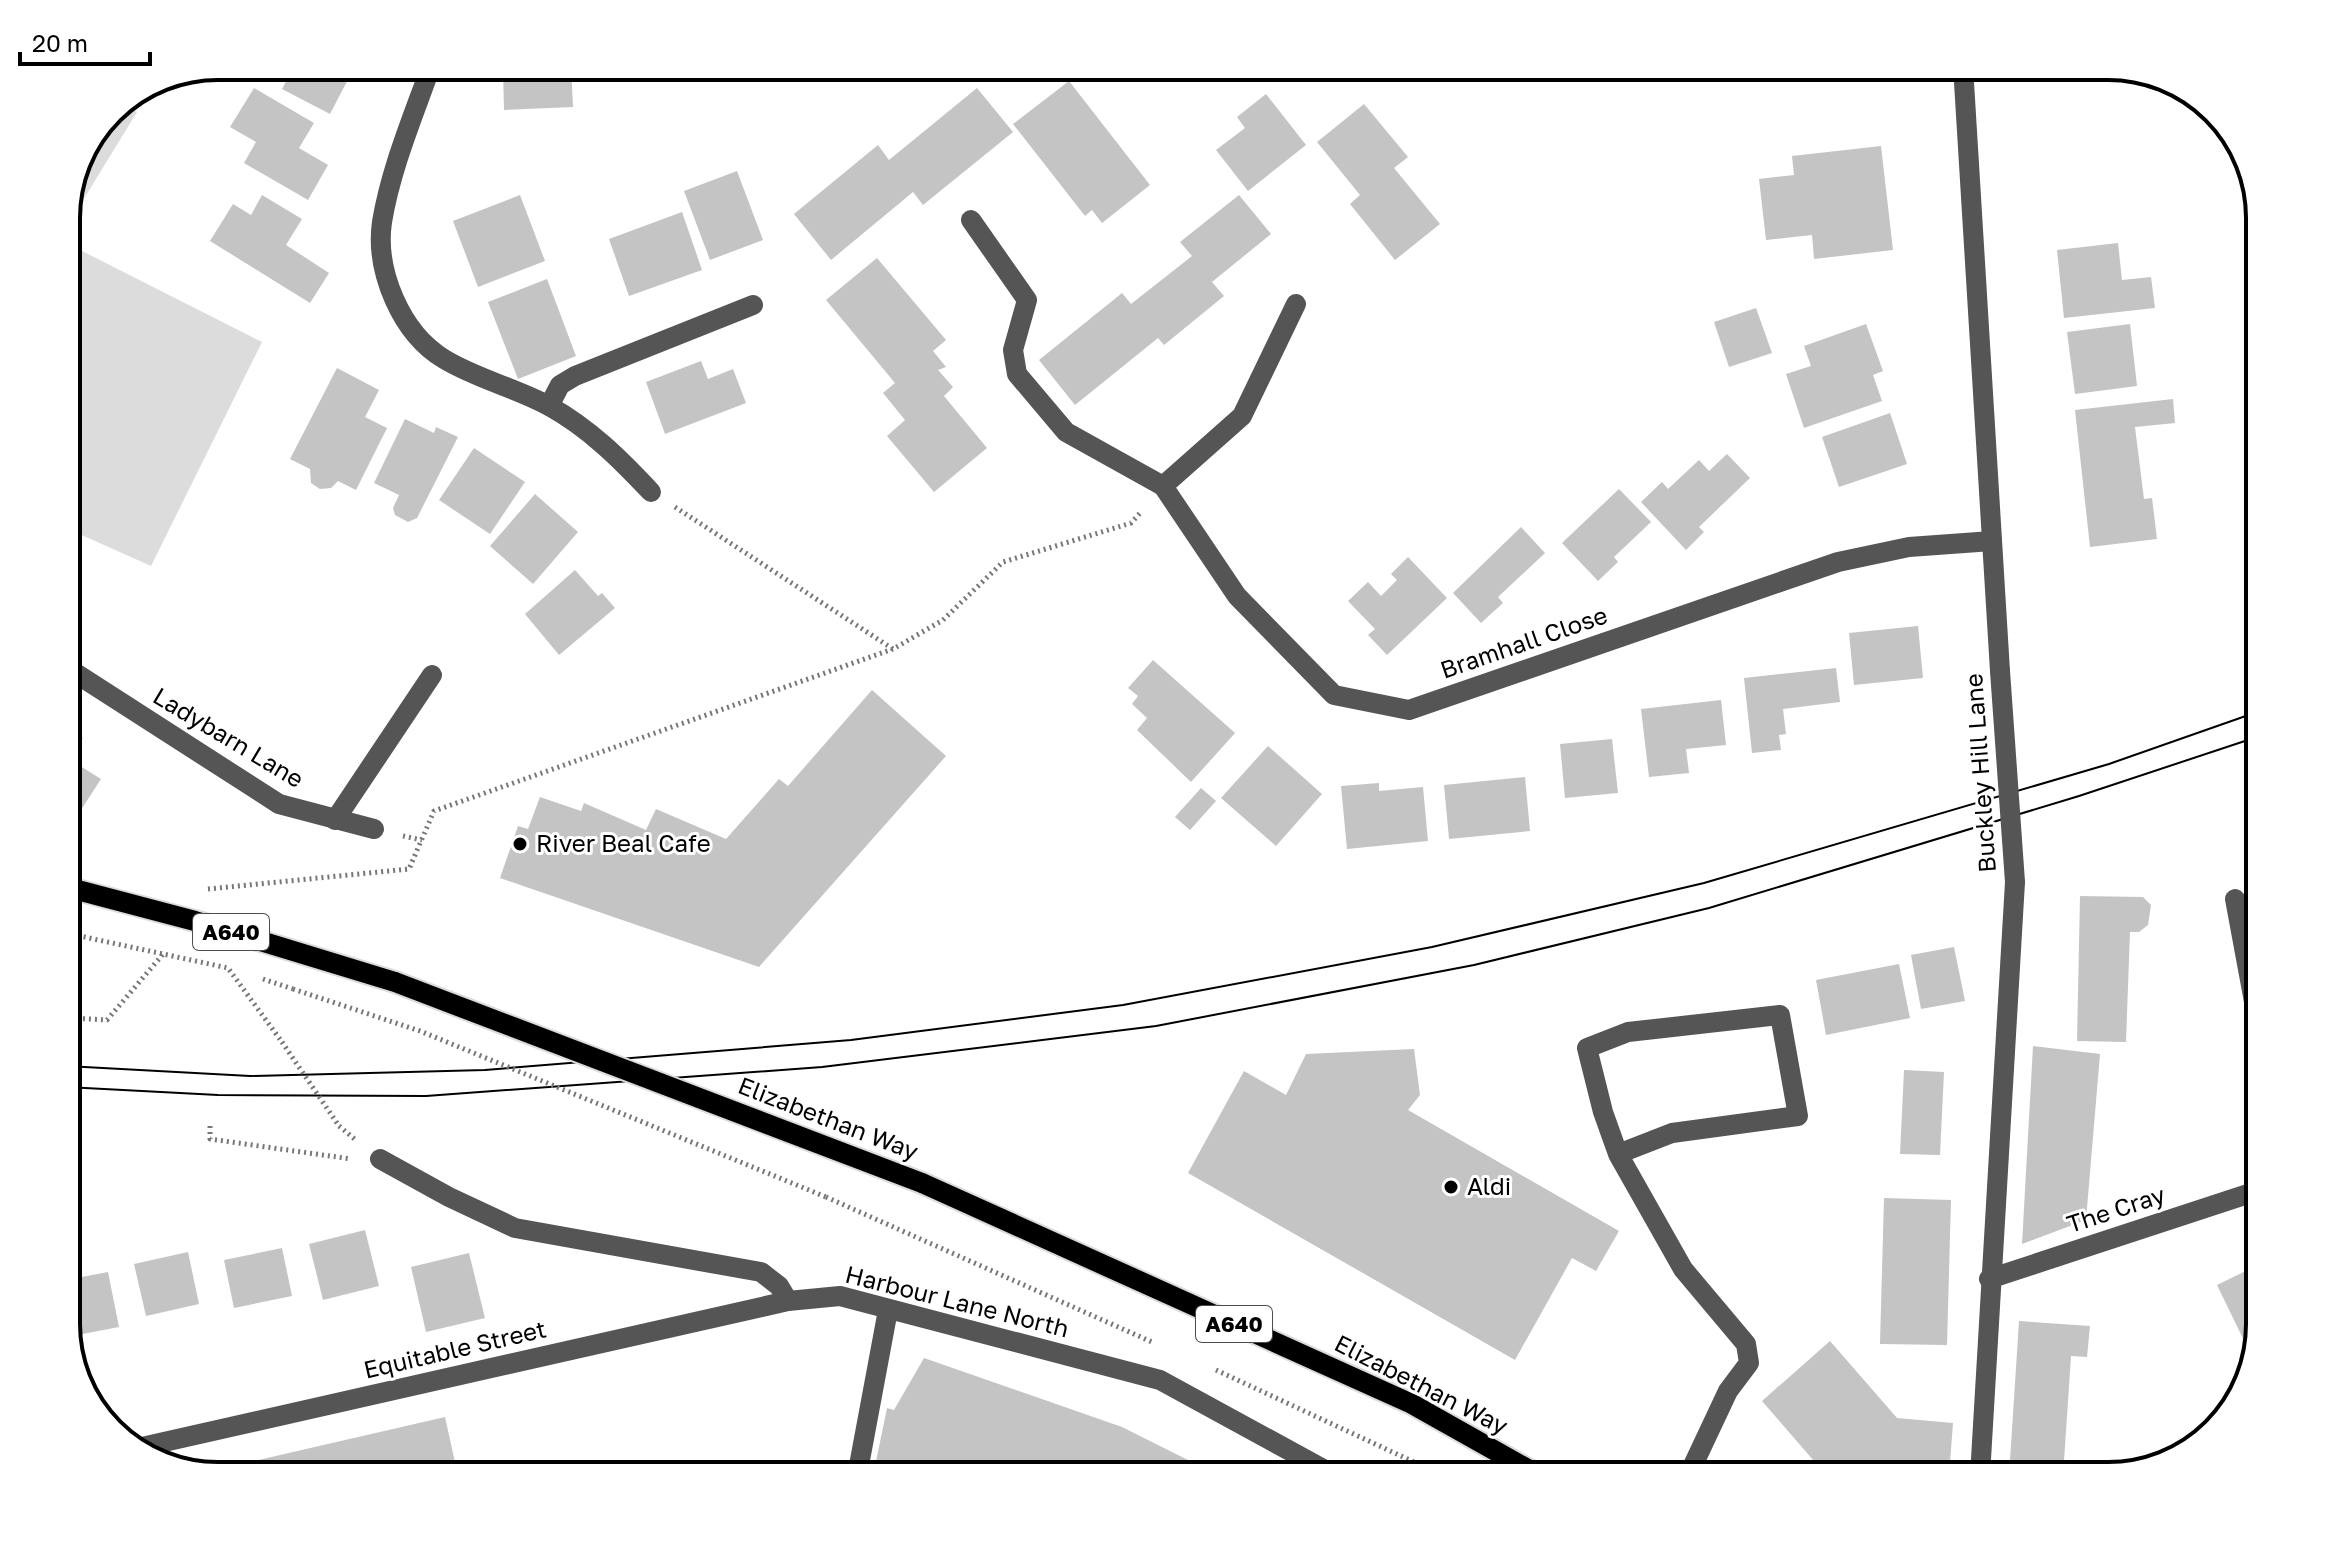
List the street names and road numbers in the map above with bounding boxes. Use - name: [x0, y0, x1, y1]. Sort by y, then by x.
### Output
- street label: Bramhall Close: [1436, 599, 1611, 684]
- street label: Buckley Hill Lane: [1958, 672, 2001, 874]
- street label: Ladybarn Lane: [148, 680, 309, 793]
- road number: A640: [193, 914, 269, 950]
- street label: Elizabethan Way: [734, 1070, 923, 1165]
- street label: The Cray: [2063, 1179, 2168, 1238]
- street label: Harbour Lane North: [843, 1259, 1072, 1342]
- road number: A640: [1196, 1306, 1272, 1342]
- street label: Equitable Street: [361, 1313, 549, 1384]
- street label: Elizabethan Way: [1330, 1327, 1513, 1440]

